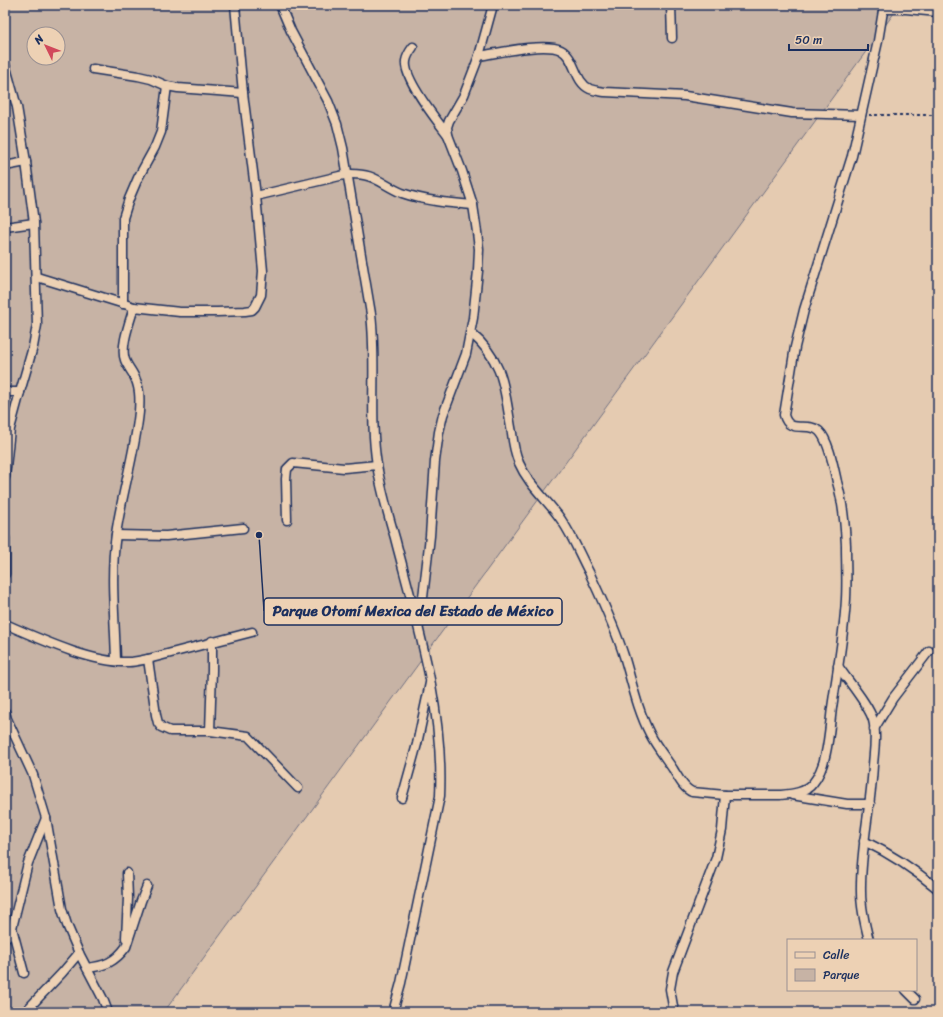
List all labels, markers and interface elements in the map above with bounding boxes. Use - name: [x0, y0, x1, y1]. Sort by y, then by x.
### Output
- north arrow: [26, 26, 66, 66]
- scale bar: [789, 26, 868, 52]
- text: 50 m: [795, 29, 822, 51]
- text: N: [29, 30, 49, 50]
- callout: Parque Otomí Mexica del Estado de México: [264, 598, 562, 625]
- text: Parque Otomí Mexica del Estado de México: [272, 598, 554, 624]
- legend: [787, 939, 917, 991]
- text: Calle: [823, 944, 850, 966]
- text: Parque: [823, 964, 860, 986]

